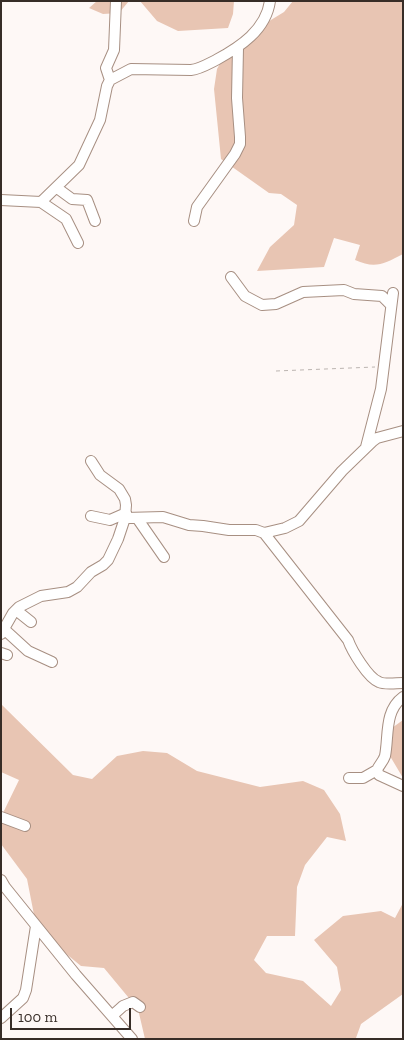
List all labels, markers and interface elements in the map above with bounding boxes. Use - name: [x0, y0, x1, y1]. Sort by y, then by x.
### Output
- scale bar: [12, 998, 134, 1030]
- text: 100 m: [18, 1008, 57, 1026]

